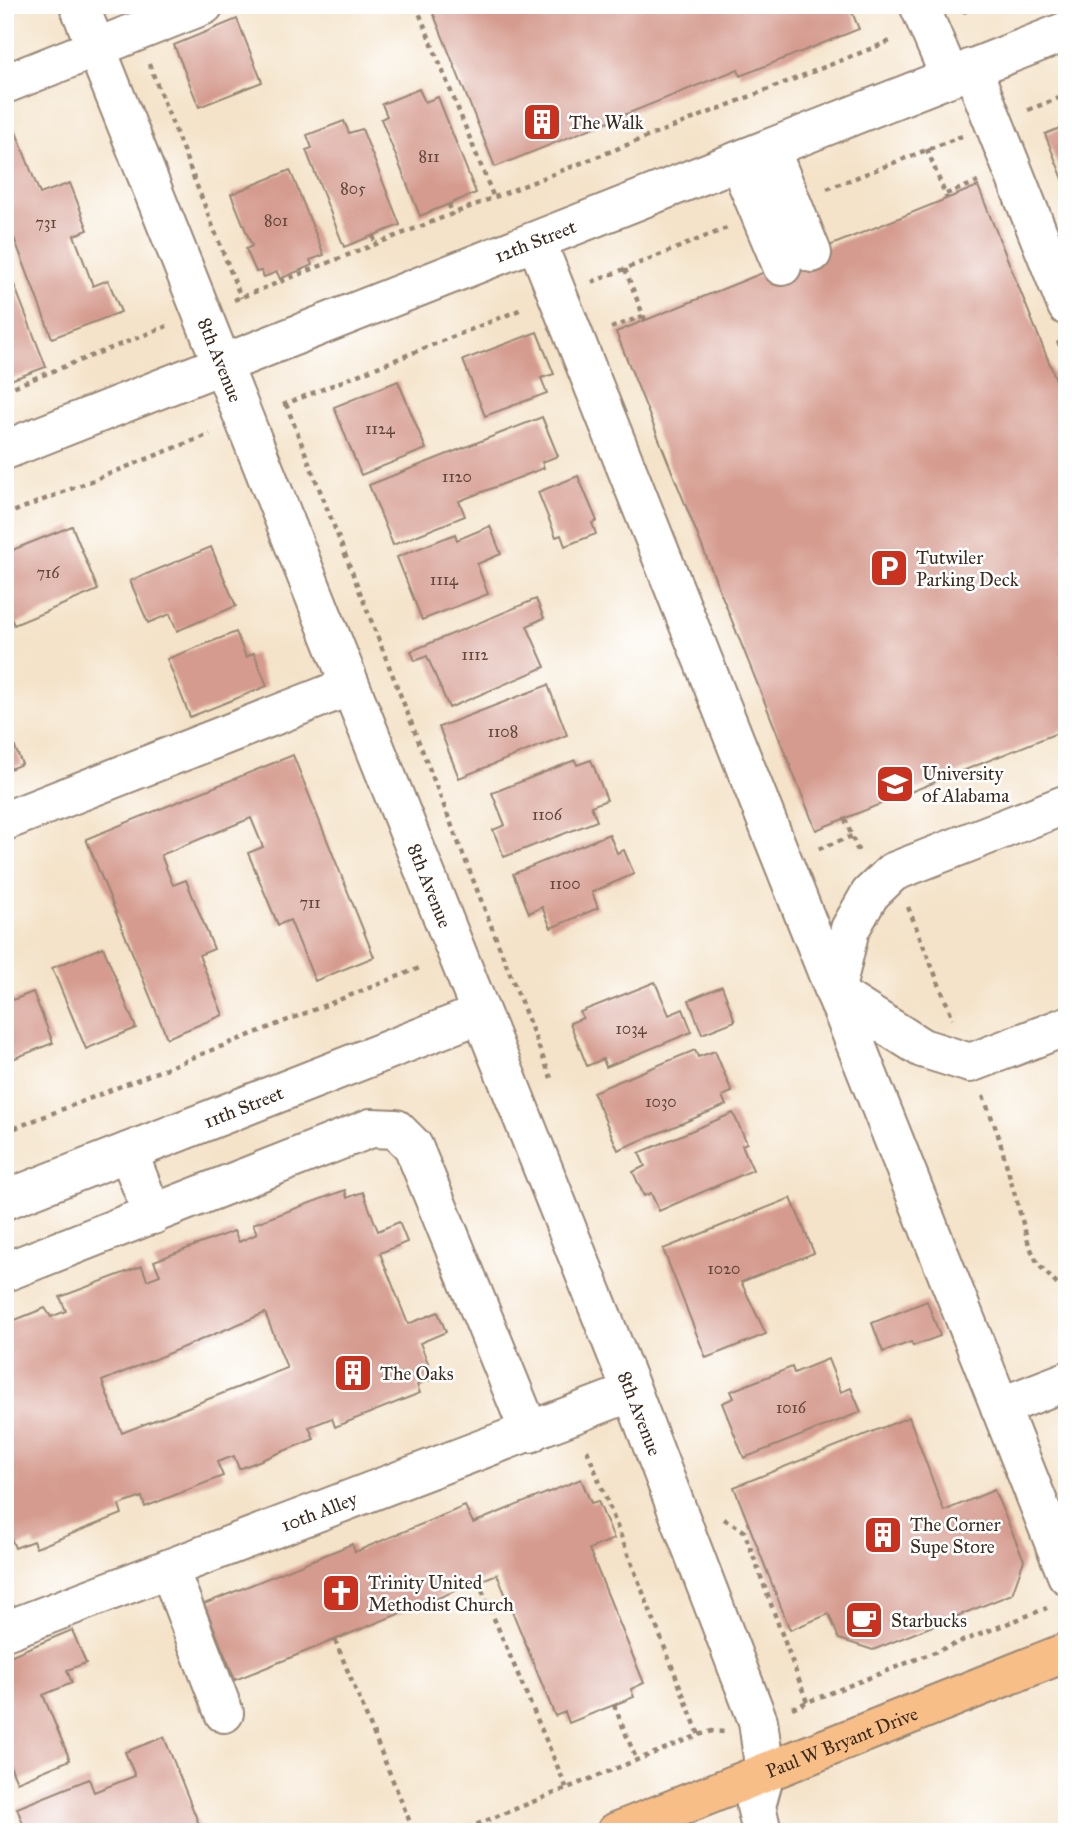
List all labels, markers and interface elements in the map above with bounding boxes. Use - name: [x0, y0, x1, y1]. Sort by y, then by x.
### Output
- building icon: The Walk: [521, 101, 563, 143]
- place label: The Walk: [569, 111, 644, 134]
- house number: 811: [418, 147, 440, 166]
- house number: 805: [340, 179, 366, 198]
- house number: 801: [264, 211, 288, 230]
- house number: 731: [35, 213, 57, 232]
- street label: 12th Street: [491, 215, 580, 268]
- street label: 8th Avenue: [193, 315, 247, 406]
- house number: 1124: [365, 419, 396, 438]
- house number: 1120: [442, 467, 472, 486]
- place label: Tutwiler Parking Deck: [916, 546, 1019, 592]
- parking icon: Tutwiler Parking Deck: [868, 547, 910, 589]
- house number: 716: [36, 563, 60, 582]
- house number: 1114: [430, 570, 459, 589]
- house number: 1112: [462, 645, 489, 664]
- house number: 1108: [488, 722, 518, 741]
- place label: University of Alabama: [922, 762, 1010, 807]
- school or university icon: University of Alabama: [874, 763, 916, 805]
- house number: 1106: [532, 805, 563, 824]
- street label: 8th Avenue: [403, 840, 457, 931]
- house number: 1100: [549, 874, 581, 893]
- house number: 711: [299, 893, 321, 912]
- house number: 1034: [616, 1019, 648, 1038]
- street label: 11th Street: [200, 1081, 287, 1133]
- house number: 1030: [645, 1092, 677, 1111]
- house number: 1020: [708, 1259, 740, 1278]
- building icon: The Oaks: [332, 1352, 374, 1394]
- place label: The Oaks: [380, 1362, 454, 1385]
- street label: 8th Avenue: [613, 1368, 666, 1459]
- house number: 1016: [776, 1398, 807, 1417]
- street label: 10th Alley: [278, 1486, 361, 1537]
- place label: The Corner Supe Store: [910, 1513, 1001, 1558]
- building icon: The Corner Supe Store: [862, 1514, 904, 1556]
- place label: Trinity United Methodist Church: [368, 1571, 514, 1616]
- church icon: Trinity United Methodist Church: [320, 1572, 362, 1614]
- cafe icon: Starbucks: [843, 1599, 885, 1641]
- place label: Starbucks: [891, 1609, 967, 1632]
- street label: Paul W Bryant Drive: [763, 1702, 921, 1783]

